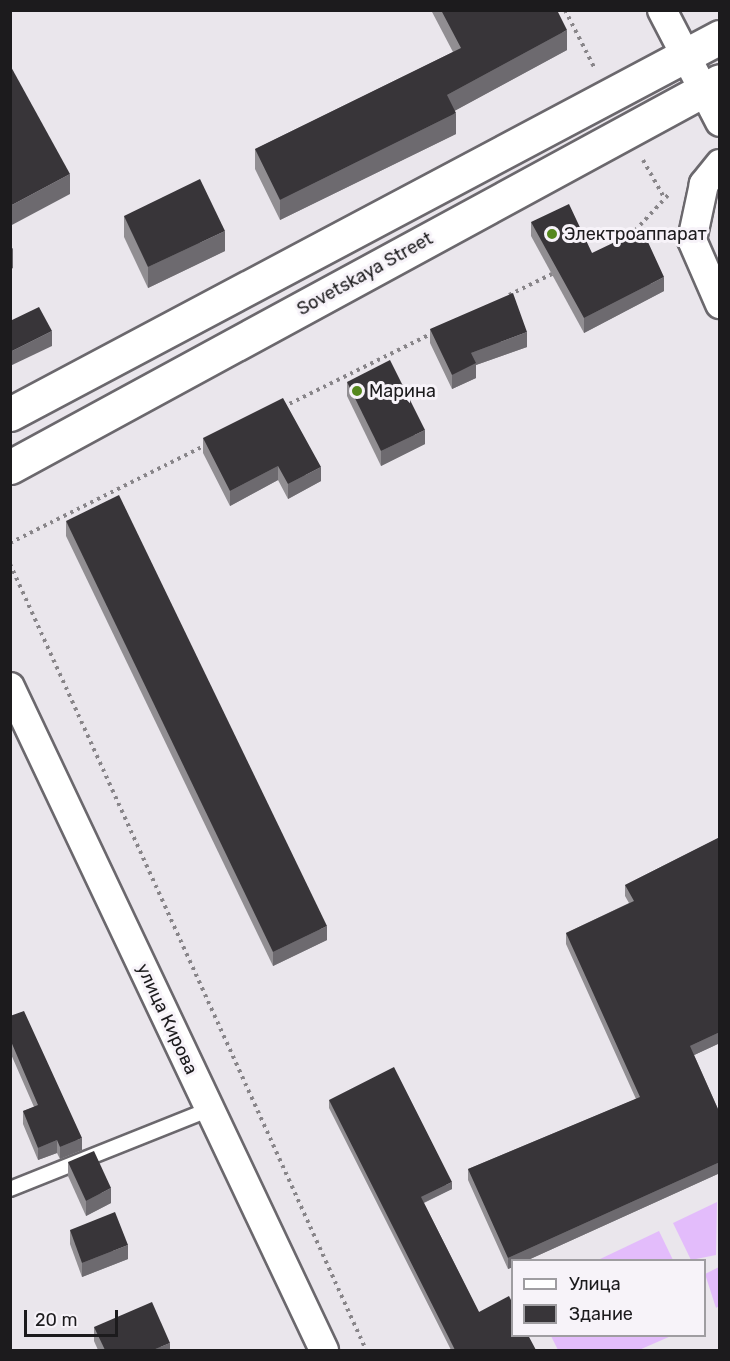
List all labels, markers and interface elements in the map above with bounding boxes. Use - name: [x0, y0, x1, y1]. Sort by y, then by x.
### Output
- place label: Электроаппарат: [564, 223, 707, 245]
- marker: Электроаппарат: [545, 227, 559, 241]
- street label: Sovetskaya Street: [293, 228, 437, 320]
- place label: Марина: [369, 380, 436, 402]
- marker: Марина: [350, 384, 364, 398]
- street label: улица Кирова: [132, 960, 202, 1078]
- legend: [511, 1259, 706, 1337]
- text: Улица: [569, 1273, 621, 1295]
- scale bar: [27, 1298, 122, 1336]
- text: Здание: [569, 1303, 633, 1325]
- text: 20 m: [35, 1309, 77, 1331]

